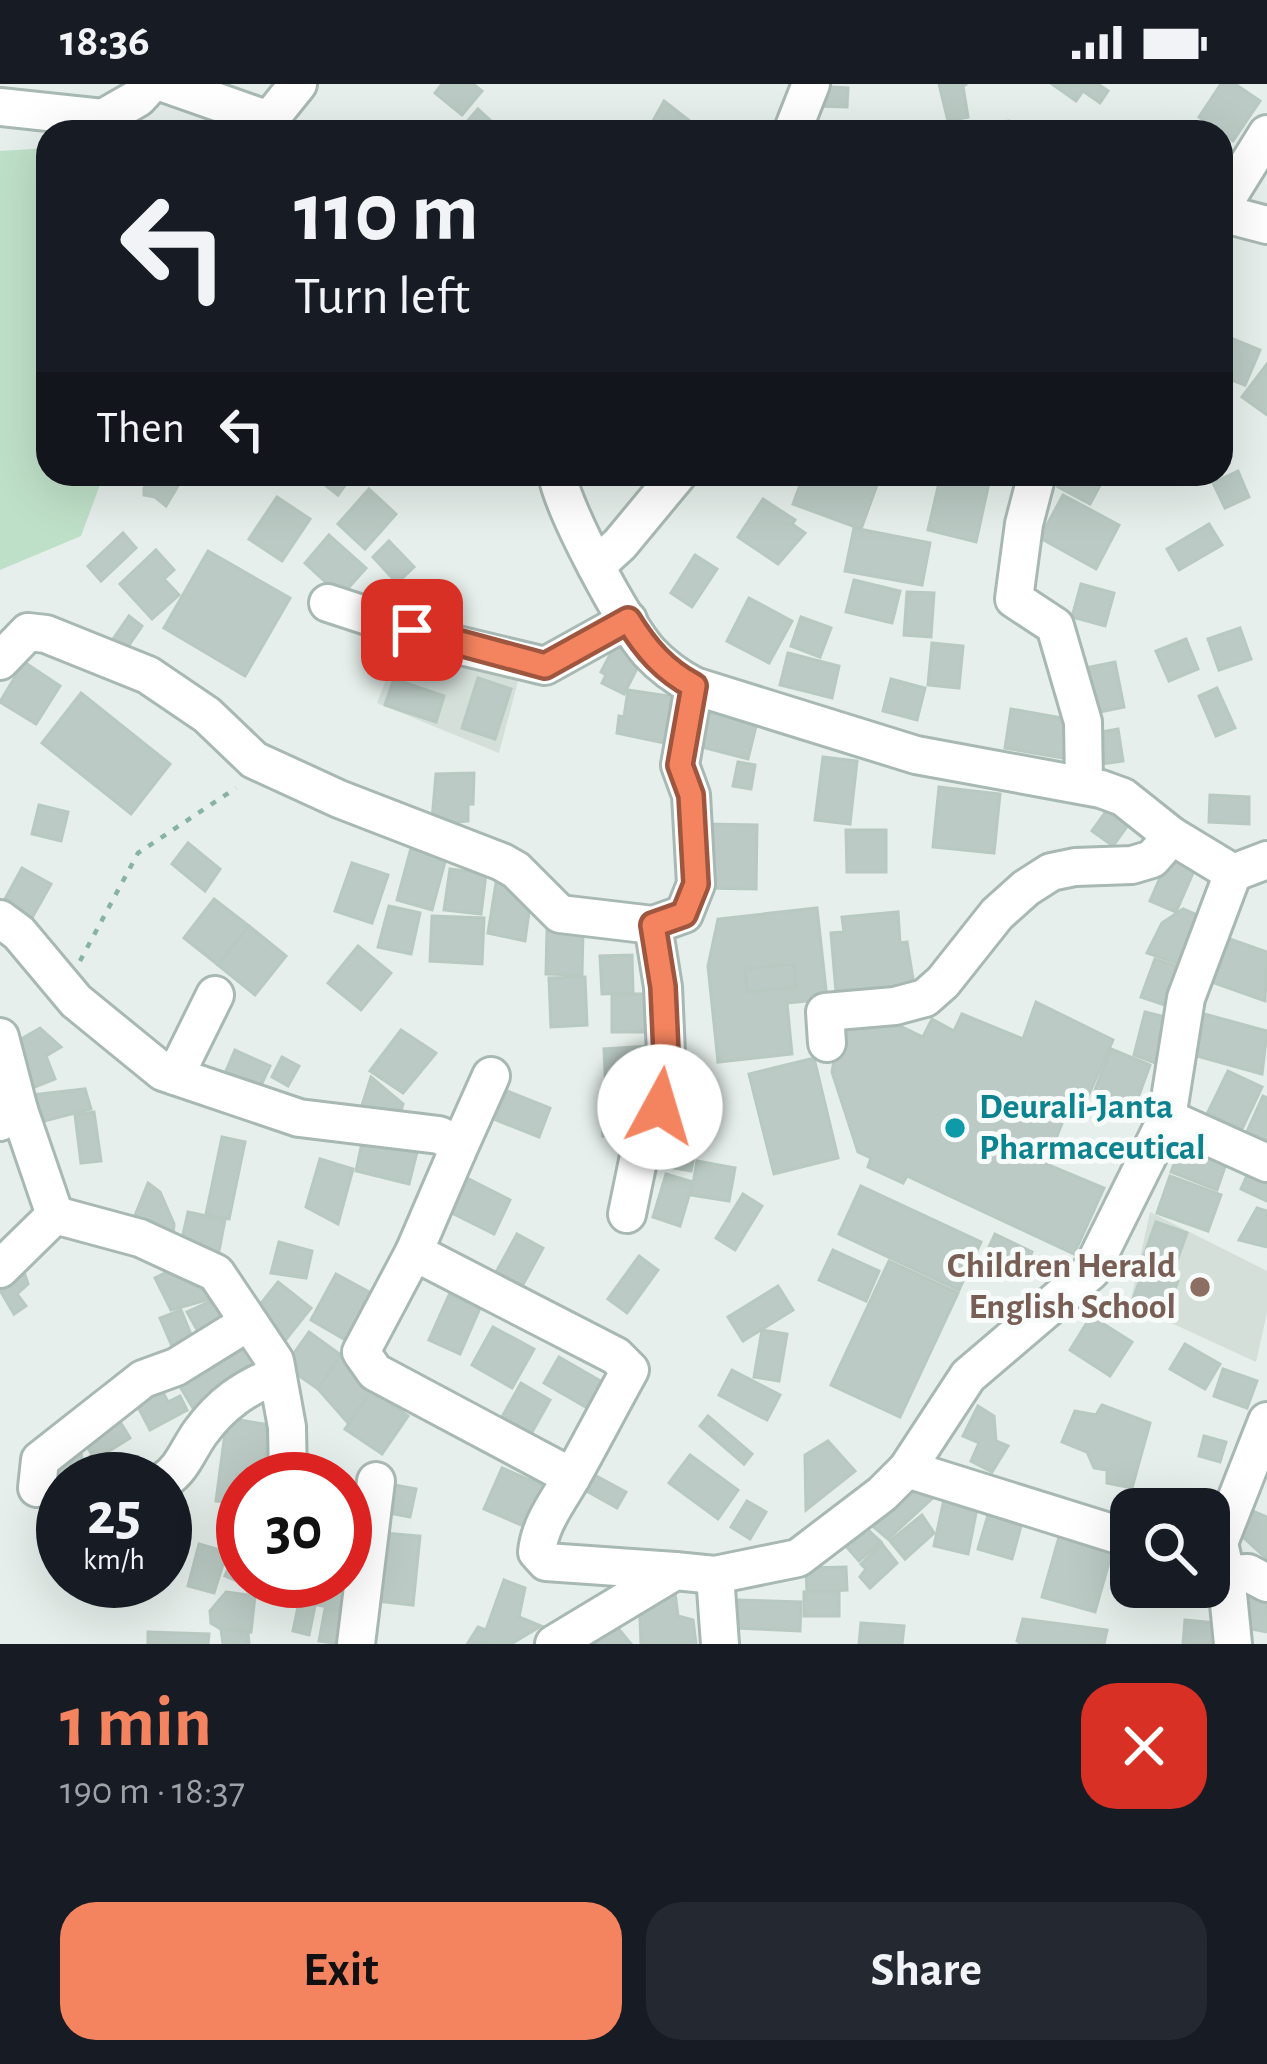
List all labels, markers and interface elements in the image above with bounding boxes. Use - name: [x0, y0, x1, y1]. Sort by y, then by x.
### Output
- text: 18:36: [60, 19, 150, 64]
- icon: left: [96, 168, 252, 324]
- text: 110 m: [294, 172, 479, 256]
- text: Turn left: [294, 270, 470, 324]
- icon: left: [209, 396, 275, 462]
- text: Then: [96, 406, 185, 451]
- pin: [361, 579, 463, 681]
- icon: arrive: [379, 597, 445, 663]
- position arrow: [597, 1044, 723, 1170]
- place label: Deurali-Janta Pharmaceutical: [979, 1089, 1206, 1166]
- marker: Deurali-Janta Pharmaceutical: [942, 1115, 968, 1141]
- place label: Children Herald English School: [947, 1248, 1176, 1325]
- marker: Children Herald English School: [1187, 1274, 1213, 1300]
- speed limit sign: 30: [216, 1452, 372, 1608]
- text: 25: [87, 1485, 141, 1545]
- map controls: [1110, 1488, 1230, 1608]
- button: search: [1110, 1488, 1230, 1608]
- text: km/h: [83, 1545, 145, 1575]
- button: close: [1081, 1683, 1207, 1809]
- text: 1 min: [60, 1687, 212, 1759]
- text: 190 m · 18:37: [60, 1772, 245, 1811]
- button: Exit: [60, 1902, 622, 2040]
- button: Share: [646, 1902, 1207, 2040]

